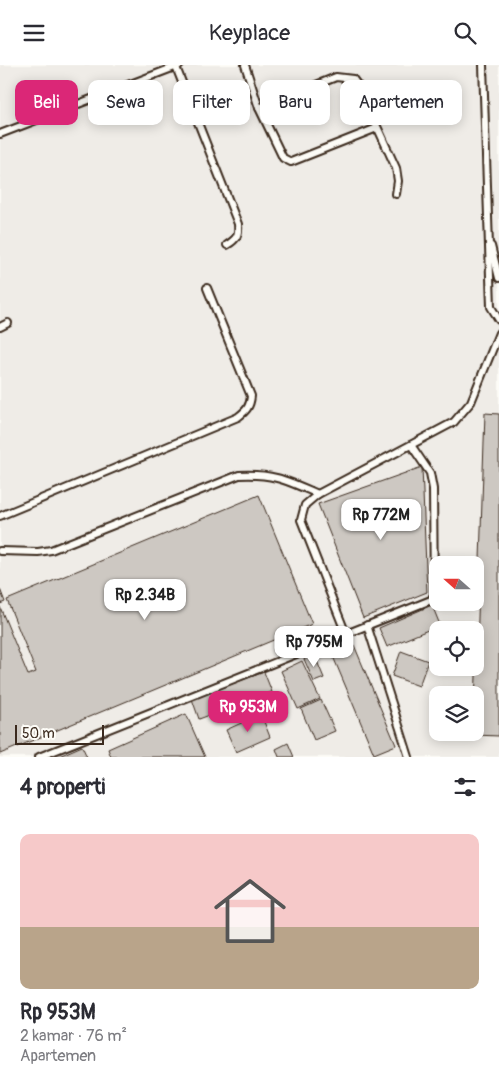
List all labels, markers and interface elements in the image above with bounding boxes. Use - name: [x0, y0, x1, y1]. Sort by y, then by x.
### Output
- icon: menu: [20, 19, 48, 47]
- text: Keyplace: [209, 19, 290, 47]
- icon: search: [451, 19, 479, 47]
- chip: Beli: [15, 80, 78, 125]
- chip: Sewa: [88, 80, 163, 125]
- chip: Filter: [173, 80, 250, 125]
- chip: Baru: [260, 80, 330, 125]
- chip: Apartemen: [340, 80, 462, 125]
- pin: Rp 772M: [335, 499, 427, 541]
- text: Rp 772M: [352, 505, 410, 525]
- north arrow: [429, 556, 484, 611]
- map controls: [429, 556, 484, 741]
- pin: Rp 2.34B: [93, 579, 197, 621]
- text: Rp 2.34B: [115, 585, 175, 605]
- button: locate: [429, 621, 484, 676]
- pin: Rp 795M: [268, 625, 360, 668]
- text: Rp 795M: [285, 632, 343, 652]
- button: layers: [429, 686, 484, 741]
- pin: Rp 953M: [202, 691, 294, 733]
- text: Rp 953M: [219, 697, 277, 717]
- scale bar: [15, 722, 104, 745]
- text: 50 m: [22, 725, 55, 742]
- icon: filters: [451, 773, 479, 801]
- text: 4 properti: [20, 774, 105, 801]
- icon: home: [205, 866, 295, 956]
- text: Rp 953M: [20, 999, 96, 1026]
- text: 2 kamar · 76 m²: [20, 1026, 127, 1046]
- text: Apartemen: [20, 1046, 96, 1066]

